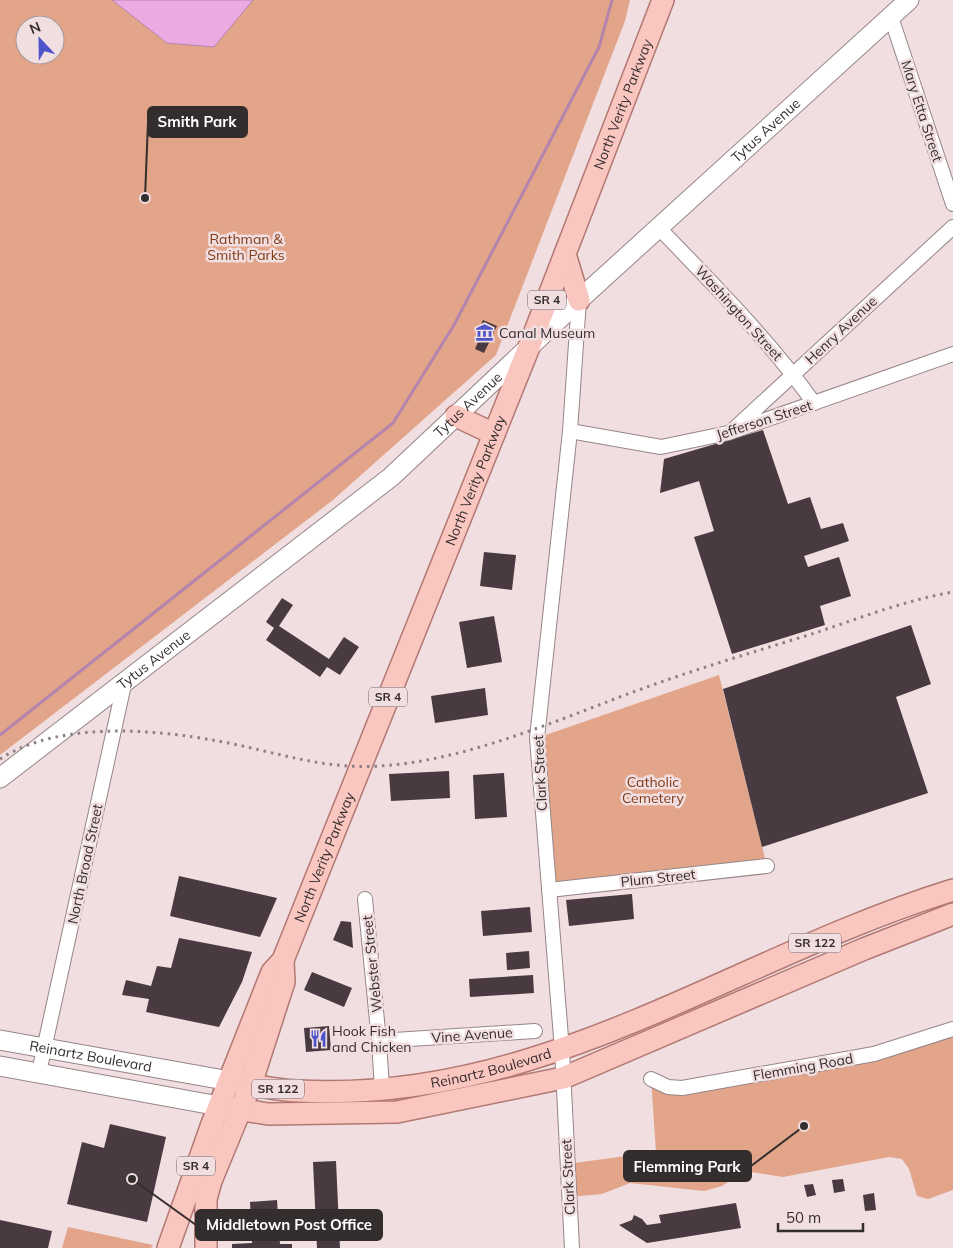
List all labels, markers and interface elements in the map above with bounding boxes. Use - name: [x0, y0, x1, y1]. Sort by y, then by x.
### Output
- north arrow: [15, 15, 65, 65]
- text: N: [27, 18, 43, 38]
- street label: North Verity Parkway: [589, 36, 656, 172]
- street label: Mary Etta Street: [897, 58, 947, 164]
- street label: Tytus Avenue: [727, 94, 804, 166]
- callout: Smith Park: [148, 107, 247, 137]
- text: Smith Park: [157, 112, 237, 131]
- park label: Rathman & Smith Parks: [207, 230, 285, 264]
- street label: Washington Street: [692, 262, 786, 364]
- road number: SR 4: [528, 290, 566, 310]
- street label: Henry Avenue: [801, 292, 881, 368]
- museum icon: Canal Museum: [475, 323, 495, 343]
- place label: Canal Museum: [499, 324, 595, 342]
- street label: Tytus Avenue: [430, 368, 506, 441]
- street label: Jefferson Street: [714, 396, 814, 444]
- street label: North Verity Parkway: [441, 412, 510, 548]
- street label: Tytus Avenue: [114, 626, 194, 693]
- road number: SR 4: [369, 688, 407, 706]
- street label: Clark Street: [529, 735, 551, 811]
- park label: Catholic Cemetery: [622, 773, 685, 807]
- street label: North Verity Parkway: [290, 789, 359, 925]
- street label: North Broad Street: [63, 802, 107, 926]
- street label: Plum Street: [620, 865, 696, 891]
- street label: Webster Street: [358, 914, 386, 1013]
- road number: SR 122: [789, 934, 841, 952]
- place label: Hook Fish and Chicken: [332, 1022, 412, 1056]
- street label: Vine Avenue: [431, 1023, 513, 1047]
- restaurant icon: Hook Fish and Chicken: [308, 1029, 328, 1049]
- street label: Reinartz Boulevard: [28, 1036, 153, 1076]
- street label: Reinartz Boulevard: [429, 1044, 554, 1092]
- street label: Flemming Road: [752, 1049, 854, 1085]
- road number: SR 122: [252, 1080, 304, 1098]
- street label: Clark Street: [557, 1139, 579, 1215]
- callout: Flemming Park: [624, 1151, 751, 1181]
- road number: SR 4: [177, 1156, 215, 1176]
- text: Flemming Park: [633, 1157, 741, 1176]
- scale bar: [778, 1200, 863, 1232]
- text: 50 m: [786, 1208, 821, 1227]
- callout: Middletown Post Office: [196, 1210, 382, 1240]
- text: Middletown Post Office: [206, 1215, 372, 1234]

